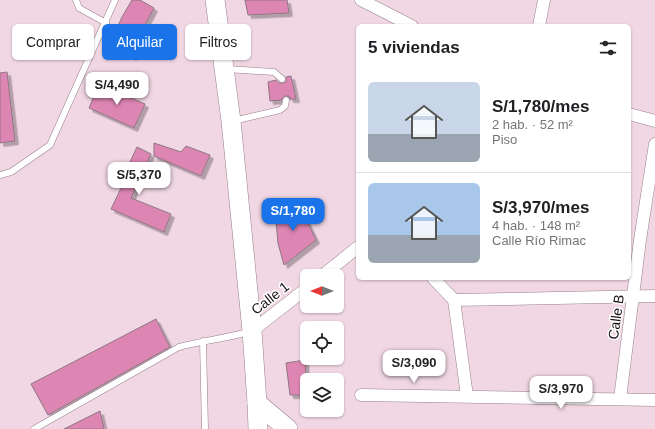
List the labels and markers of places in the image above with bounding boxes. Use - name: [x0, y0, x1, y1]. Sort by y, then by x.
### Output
- pin: S/4,490: [80, 72, 154, 106]
- pin: S/5,370: [102, 162, 176, 196]
- pin: S/1,780: [256, 198, 330, 232]
- pin: S/3,090: [377, 350, 451, 384]
- pin: S/3,970: [524, 376, 598, 410]

